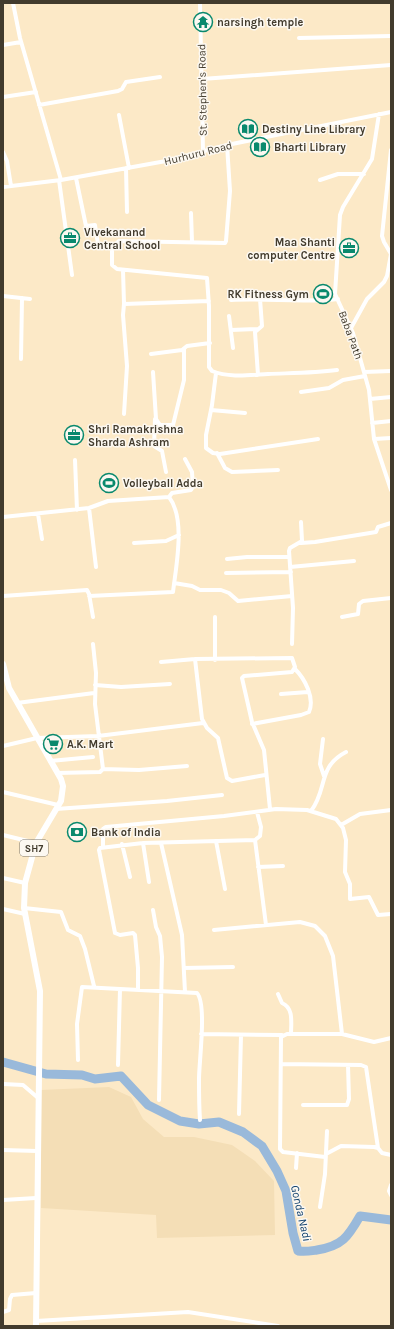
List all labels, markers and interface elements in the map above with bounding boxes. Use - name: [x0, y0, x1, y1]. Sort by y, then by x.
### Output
- temple icon: narsingh temple: [192, 11, 214, 33]
- place label: narsingh temple: [217, 16, 304, 29]
- street label: St. Stephen's Road: [195, 44, 210, 136]
- library icon: Destiny Line Library: [237, 118, 259, 140]
- place label: Destiny Line Library: [262, 123, 366, 136]
- library icon: Bharti Library: [249, 136, 271, 158]
- street label: Hurhuru Road: [163, 139, 234, 168]
- place label: Bharti Library: [274, 141, 346, 154]
- place label: Vivekanand Central School: [84, 226, 160, 252]
- office icon: Vivekanand Central School: [59, 227, 81, 249]
- place label: Maa Shanti computer Centre: [247, 236, 335, 262]
- office icon: Maa Shanti computer Centre: [338, 237, 360, 259]
- sports icon: RK Fitness Gym: [312, 283, 334, 305]
- place label: RK Fitness Gym: [227, 288, 309, 301]
- street label: Baba Path: [336, 309, 365, 361]
- place label: Shri Ramakrishna Sharda Ashram: [88, 423, 183, 449]
- office icon: Shri Ramakrishna Sharda Ashram: [63, 424, 85, 446]
- sports icon: Volleyball Adda: [98, 472, 120, 494]
- place label: Volleyball Adda: [123, 477, 203, 490]
- supermarket icon: A.K. Mart: [42, 733, 64, 755]
- place label: A.K. Mart: [67, 738, 114, 751]
- bank icon: Bank of India: [66, 821, 88, 843]
- place label: Bank of India: [91, 826, 161, 839]
- road number: SH7: [20, 840, 48, 856]
- water label: Gonda Nadi: [288, 1183, 314, 1243]

